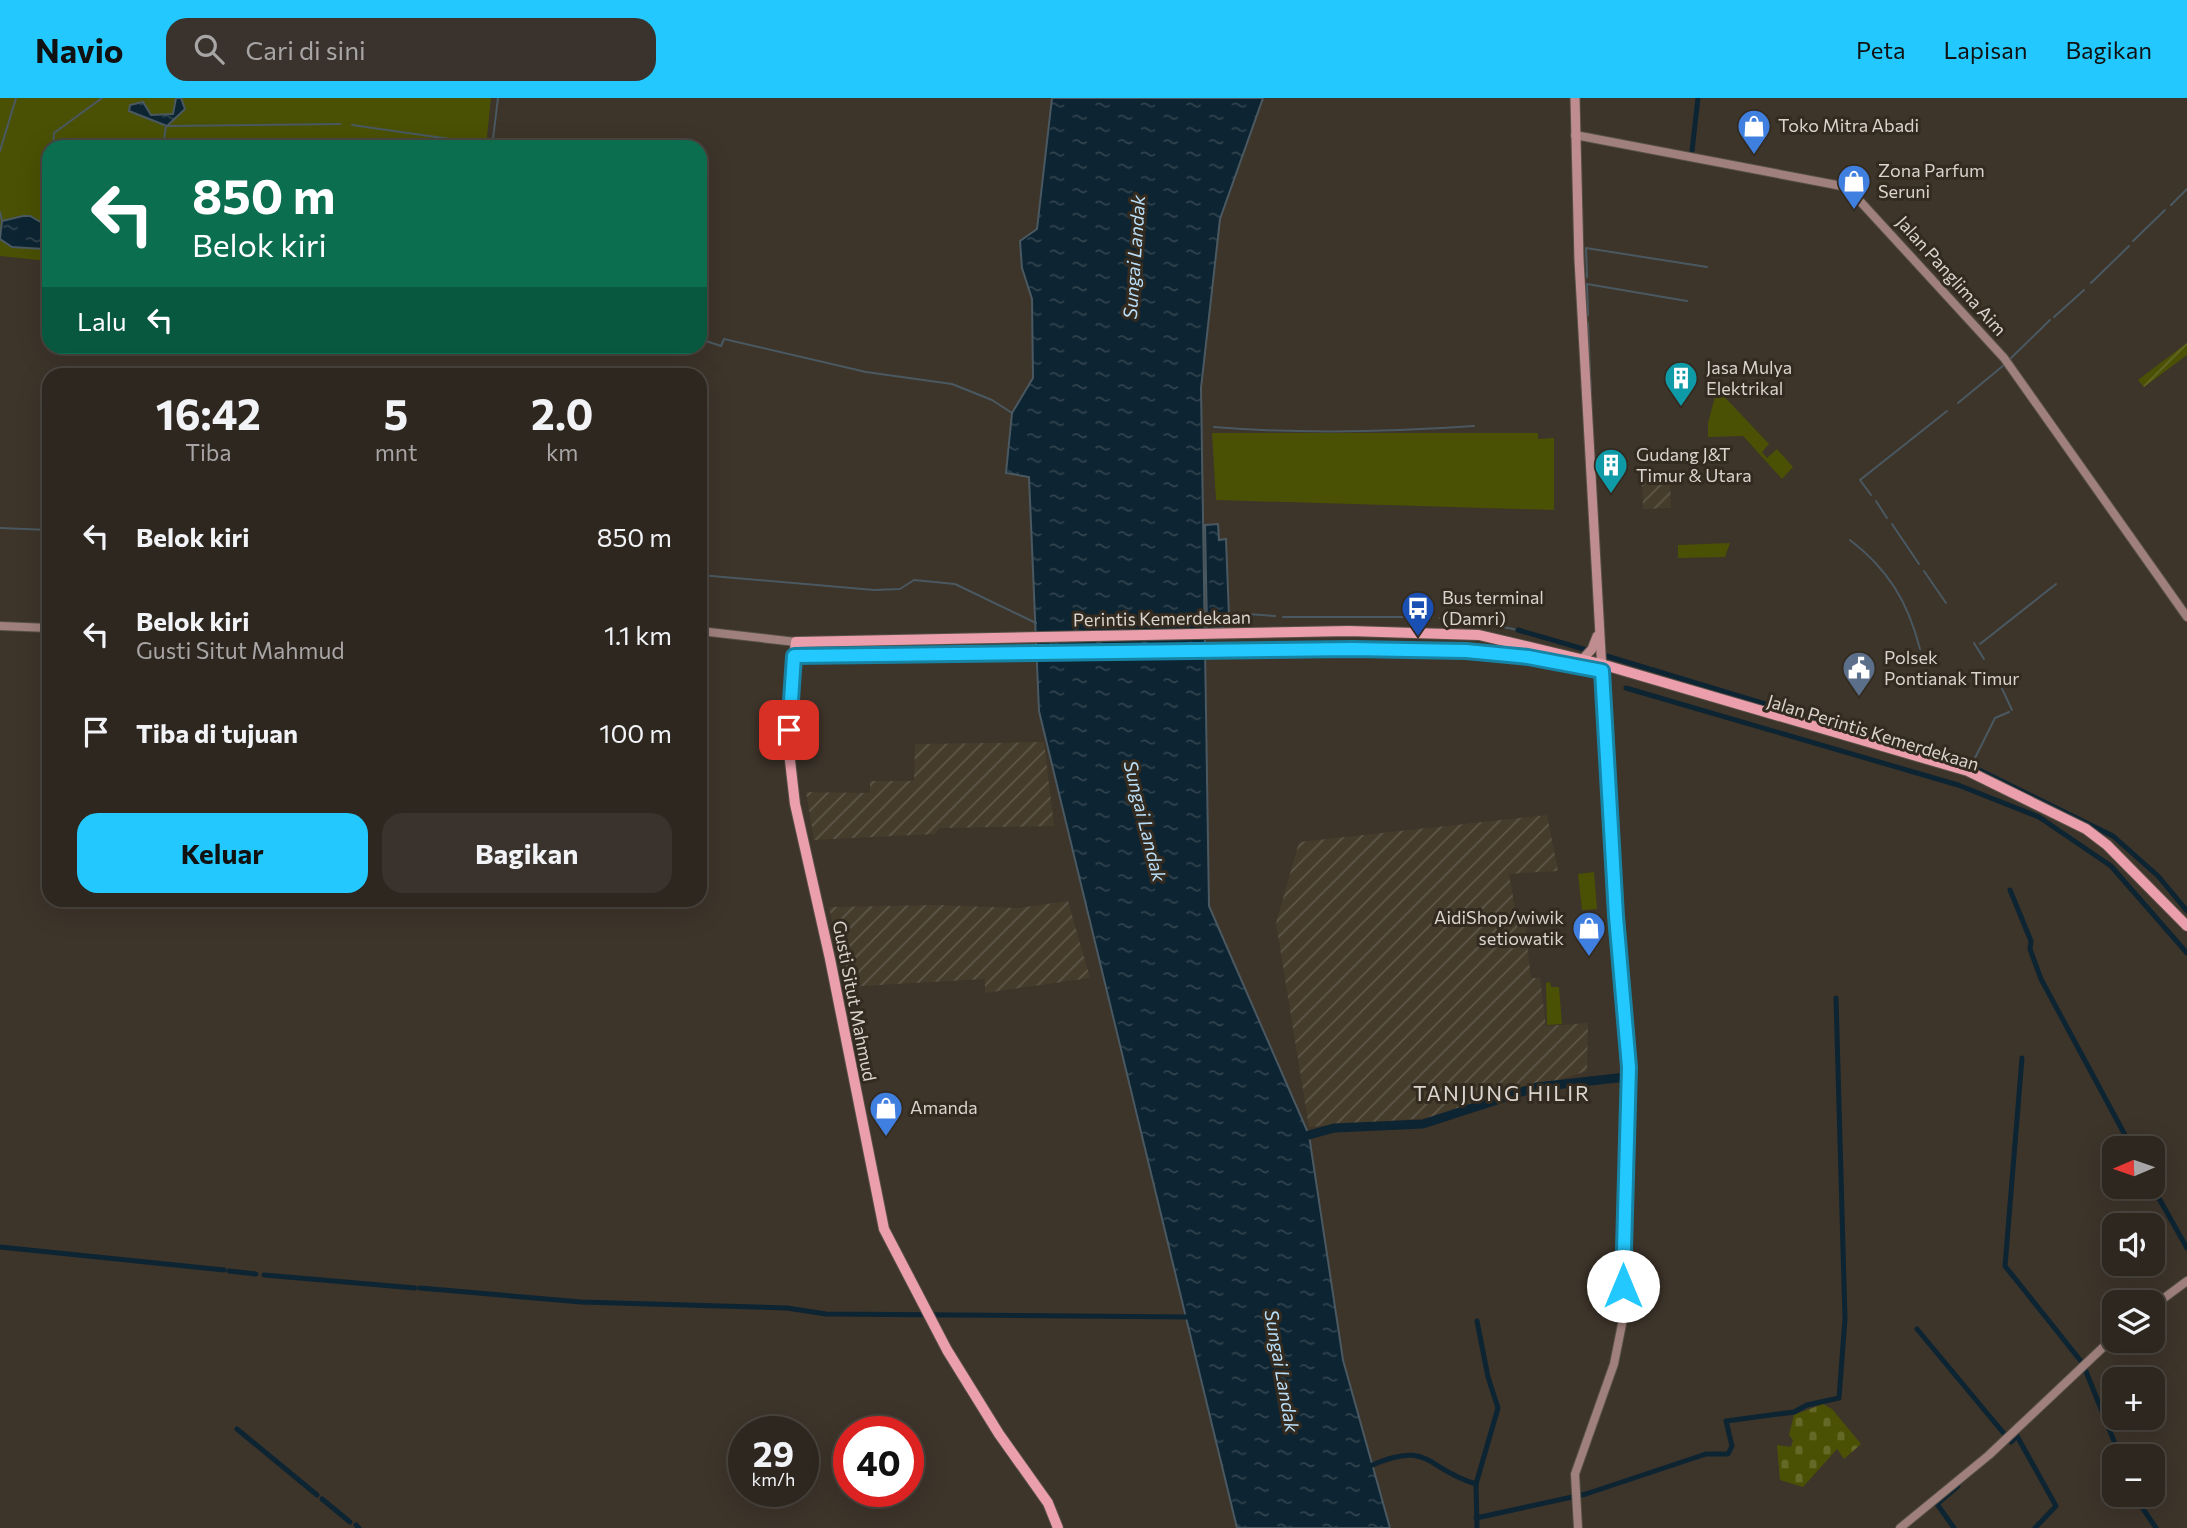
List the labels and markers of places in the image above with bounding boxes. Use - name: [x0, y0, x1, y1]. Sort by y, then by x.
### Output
- shop icon: Toko Mitra Abadi: [1735, 107, 1773, 156]
- place label: Toko Mitra Abadi: [1778, 114, 1919, 136]
- place label: Zona Parfum Seruni: [1878, 159, 1985, 202]
- shop icon: Zona Parfum Seruni: [1835, 162, 1873, 211]
- place label: Jasa Mulya Elektrikal: [1706, 356, 1792, 399]
- building icon: Jasa Mulya Elektrikal: [1662, 359, 1700, 408]
- place label: Gudang J&T Timur & Utara: [1636, 443, 1752, 486]
- building icon: Gudang J&T Timur & Utara: [1592, 446, 1630, 495]
- place label: Bus terminal (Damri): [1442, 586, 1544, 629]
- bus stop icon: Bus terminal (Damri): [1399, 589, 1437, 638]
- place label: Polsek Pontianak Timur: [1884, 646, 2020, 689]
- public building icon: Polsek Pontianak Timur: [1840, 649, 1878, 698]
- pin: [759, 700, 819, 760]
- place label: AidiShop/wiwik setiowatik: [1434, 906, 1564, 949]
- shop icon: AidiShop/wiwik setiowatik: [1570, 909, 1608, 958]
- shop icon: Amanda: [867, 1089, 905, 1138]
- place label: Amanda: [910, 1096, 978, 1118]

